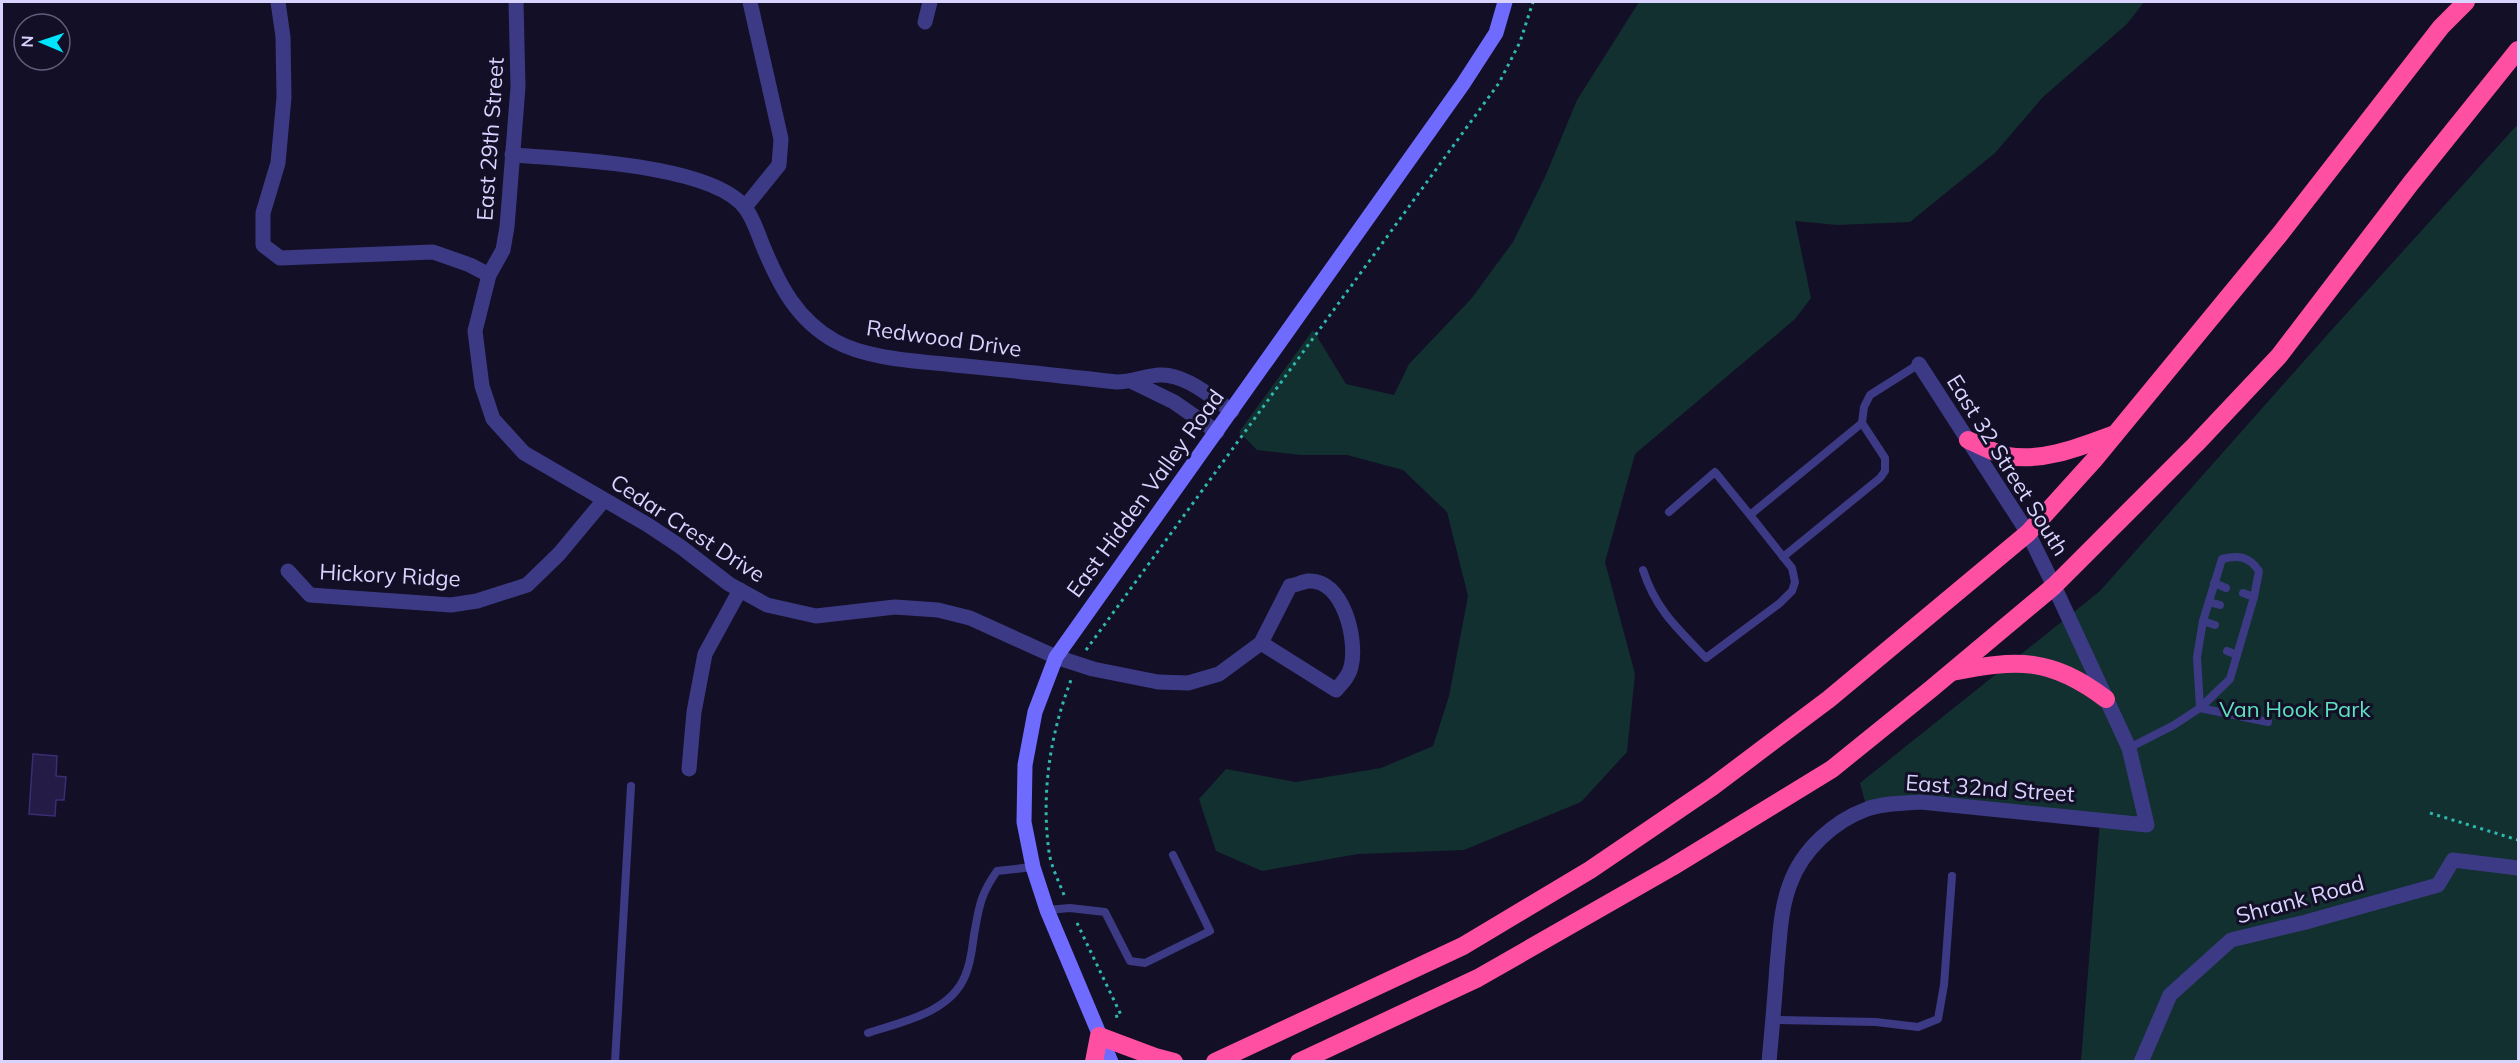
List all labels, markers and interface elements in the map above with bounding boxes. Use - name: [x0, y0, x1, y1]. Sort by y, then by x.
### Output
- north arrow: [12, 12, 72, 72]
- text: N: [17, 35, 37, 48]
- street label: East 29th Street: [470, 56, 510, 222]
- street label: Redwood Drive: [865, 313, 1023, 363]
- street label: East 32 Street South: [1941, 369, 2075, 561]
- street label: East Hidden Valley Road: [1060, 384, 1230, 602]
- street label: Cedar Crest Drive: [605, 468, 771, 588]
- street label: Hickory Ridge: [319, 557, 461, 593]
- park label: Van Hook Park: [2219, 695, 2371, 723]
- street label: East 32nd Street: [1905, 768, 2076, 808]
- street label: Shrank Road: [2233, 868, 2367, 930]

